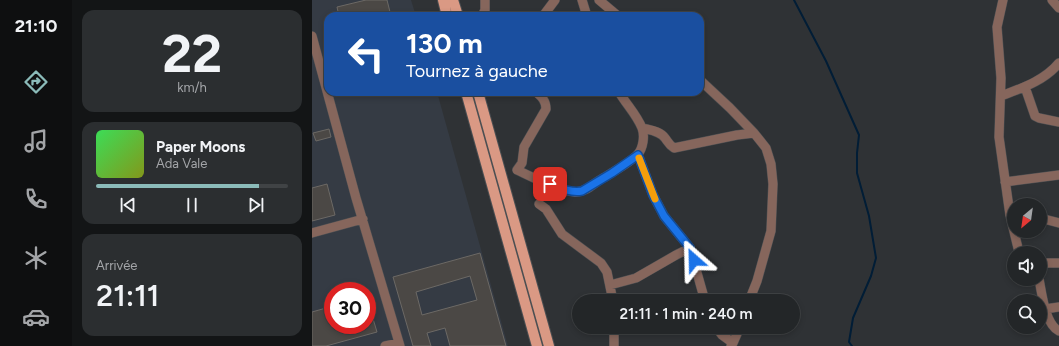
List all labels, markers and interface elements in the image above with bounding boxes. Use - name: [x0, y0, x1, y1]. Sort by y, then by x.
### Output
- text: 21:10: [15, 15, 57, 37]
- text: 22: [162, 23, 222, 85]
- text: 130 m: [406, 26, 483, 60]
- icon: left: [340, 28, 392, 80]
- text: Tournez à gauche: [406, 60, 548, 82]
- icon: directions: [22, 68, 50, 96]
- text: km/h: [177, 80, 207, 95]
- icon: music: [22, 127, 50, 155]
- text: Paper Moons: [156, 138, 245, 156]
- text: Ada Vale: [156, 156, 207, 171]
- pin: [533, 167, 567, 201]
- icon: arrive: [539, 173, 561, 195]
- icon: phone: [22, 185, 50, 213]
- icon: previous: [117, 194, 139, 216]
- icon: pause: [181, 194, 203, 216]
- icon: next: [245, 194, 267, 216]
- north arrow: [1007, 198, 1047, 238]
- map controls: [1007, 198, 1047, 334]
- position arrow: [673, 239, 715, 281]
- icon: climate: [22, 244, 50, 272]
- button: sound: [1007, 246, 1047, 286]
- text: Arrivée: [96, 258, 137, 273]
- text: 21:11: [96, 277, 159, 314]
- speed limit sign: 30: [324, 282, 376, 334]
- button: search: [1007, 294, 1047, 334]
- icon: car: [22, 303, 50, 331]
- text: 21:11 · 1 min · 240 m: [619, 305, 753, 323]

